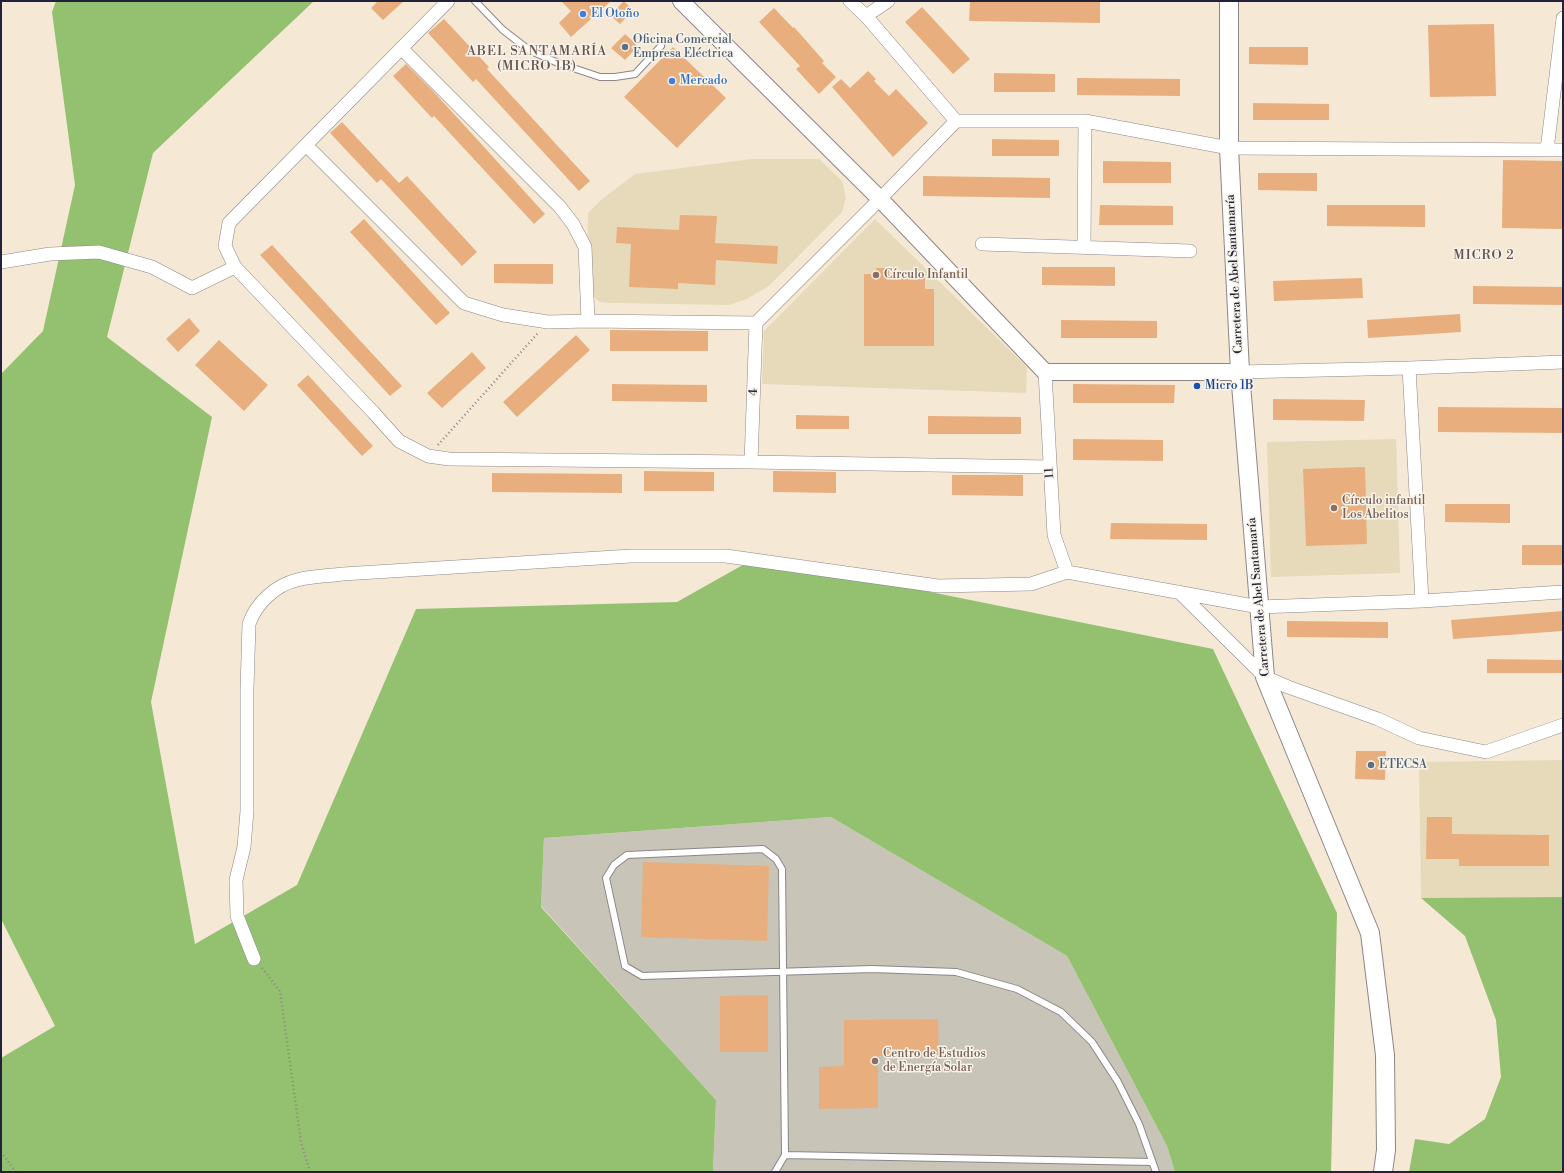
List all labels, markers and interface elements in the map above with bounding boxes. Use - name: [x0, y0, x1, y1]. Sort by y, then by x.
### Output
- place label: El Otoño: [591, 7, 639, 21]
- marker: El Otoño: [578, 9, 588, 19]
- place label: Oficina Comercial Empresa Eléctrica: [633, 33, 733, 61]
- marker: Oficina Comercial Empresa Eléctrica: [620, 42, 630, 52]
- district label: ABEL SANTAMARÍA (MICRO 1B): [467, 44, 607, 75]
- place label: Mercado: [680, 74, 727, 88]
- marker: Mercado: [667, 76, 677, 86]
- street label: Carretera de Abel Santamaría: [1224, 194, 1246, 354]
- district label: MICRO 2: [1453, 248, 1515, 264]
- place label: Círculo Infantil: [884, 268, 968, 282]
- marker: Círculo Infantil: [871, 270, 881, 280]
- place label: Micro 1B: [1205, 379, 1253, 393]
- marker: Micro 1B: [1192, 381, 1202, 391]
- street label: 4: [747, 388, 761, 396]
- street label: 11: [1042, 467, 1058, 479]
- place label: Círculo infantil Los Abelitos: [1342, 494, 1425, 522]
- marker: Círculo infantil Los Abelitos: [1329, 503, 1339, 513]
- street label: Carretera de Abel Santamaría: [1245, 517, 1273, 677]
- place label: ETECSA: [1379, 758, 1427, 772]
- marker: ETECSA: [1366, 760, 1376, 770]
- place label: Centro de Estudios de Energía Solar: [883, 1047, 986, 1075]
- marker: Centro de Estudios de Energía Solar: [870, 1056, 880, 1066]

